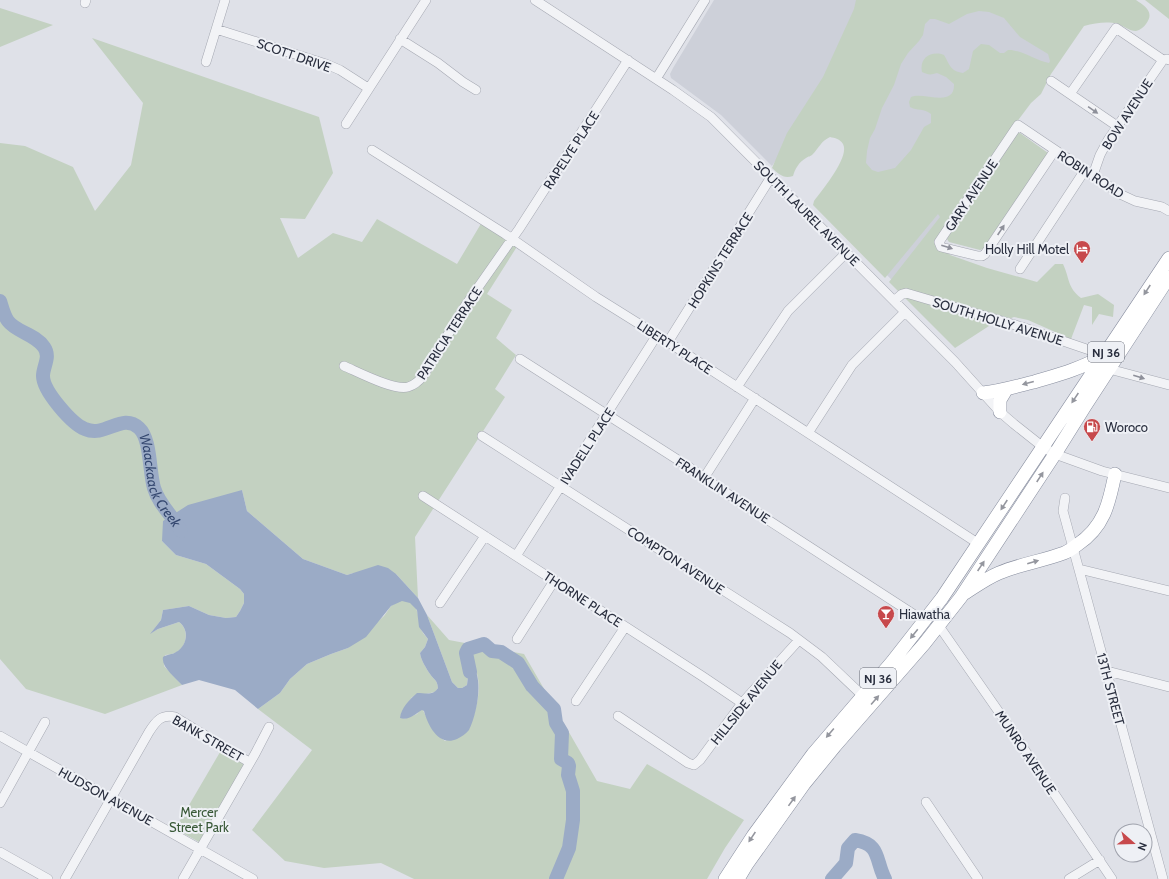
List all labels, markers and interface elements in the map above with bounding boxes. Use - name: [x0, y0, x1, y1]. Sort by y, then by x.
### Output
- street label: SCOTT DRIVE: [255, 35, 333, 75]
- street label: BOW AVENUE: [1098, 76, 1156, 152]
- one-way arrow: [1088, 106, 1099, 114]
- street label: RAPELYE PLACE: [540, 108, 602, 192]
- street label: ROBIN ROAD: [1055, 147, 1127, 201]
- street label: GARY AVENUE: [941, 156, 1001, 234]
- street label: SOUTH LAUREL AVENUE: [751, 157, 863, 269]
- street label: HOPKINS TERRACE: [684, 209, 756, 311]
- one-way arrow: [997, 225, 1005, 235]
- hotel icon: Holly Hill Motel: [1072, 239, 1092, 264]
- place label: Holly Hill Motel: [985, 241, 1069, 257]
- one-way arrow: [941, 244, 953, 250]
- street label: PATRICIA TERRACE: [413, 284, 485, 382]
- one-way arrow: [1143, 285, 1151, 295]
- street label: SOUTH HOLLY AVENUE: [931, 294, 1065, 348]
- street label: LIBERTY PLACE: [634, 317, 716, 377]
- road number: NJ 36: [1088, 342, 1124, 362]
- one-way arrow: [1133, 374, 1145, 380]
- one-way arrow: [1022, 380, 1034, 386]
- one-way arrow: [1071, 393, 1079, 403]
- street label: IVADELL PLACE: [556, 405, 618, 487]
- fuel station icon: Woroco: [1082, 417, 1102, 442]
- place label: Woroco: [1105, 419, 1148, 435]
- water label: Waackaack Creek: [135, 431, 186, 531]
- street label: FRANKLIN AVENUE: [673, 454, 773, 526]
- one-way arrow: [1036, 471, 1043, 483]
- one-way arrow: [1001, 499, 1008, 511]
- street label: COMPTON AVENUE: [624, 523, 728, 597]
- one-way arrow: [1027, 559, 1039, 565]
- one-way arrow: [977, 560, 985, 571]
- street label: THORNE PLACE: [541, 568, 625, 630]
- bar icon: Hiawatha: [876, 604, 896, 629]
- place label: Hiawatha: [899, 606, 951, 622]
- one-way arrow: [910, 629, 918, 640]
- street label: 13TH STREET: [1094, 651, 1128, 727]
- street label: HILLSIDE AVENUE: [707, 656, 785, 748]
- road number: NJ 36: [860, 668, 896, 688]
- one-way arrow: [870, 695, 879, 706]
- street label: MUNRO AVENUE: [992, 707, 1060, 797]
- street label: BANK STREET: [170, 711, 246, 765]
- one-way arrow: [825, 728, 834, 739]
- street label: HUDSON AVENUE: [56, 763, 156, 829]
- one-way arrow: [788, 795, 796, 806]
- park label: Mercer Street Park: [169, 804, 229, 835]
- north arrow: [1113, 823, 1153, 863]
- one-way arrow: [748, 832, 756, 843]
- text: N: [1134, 840, 1150, 852]

